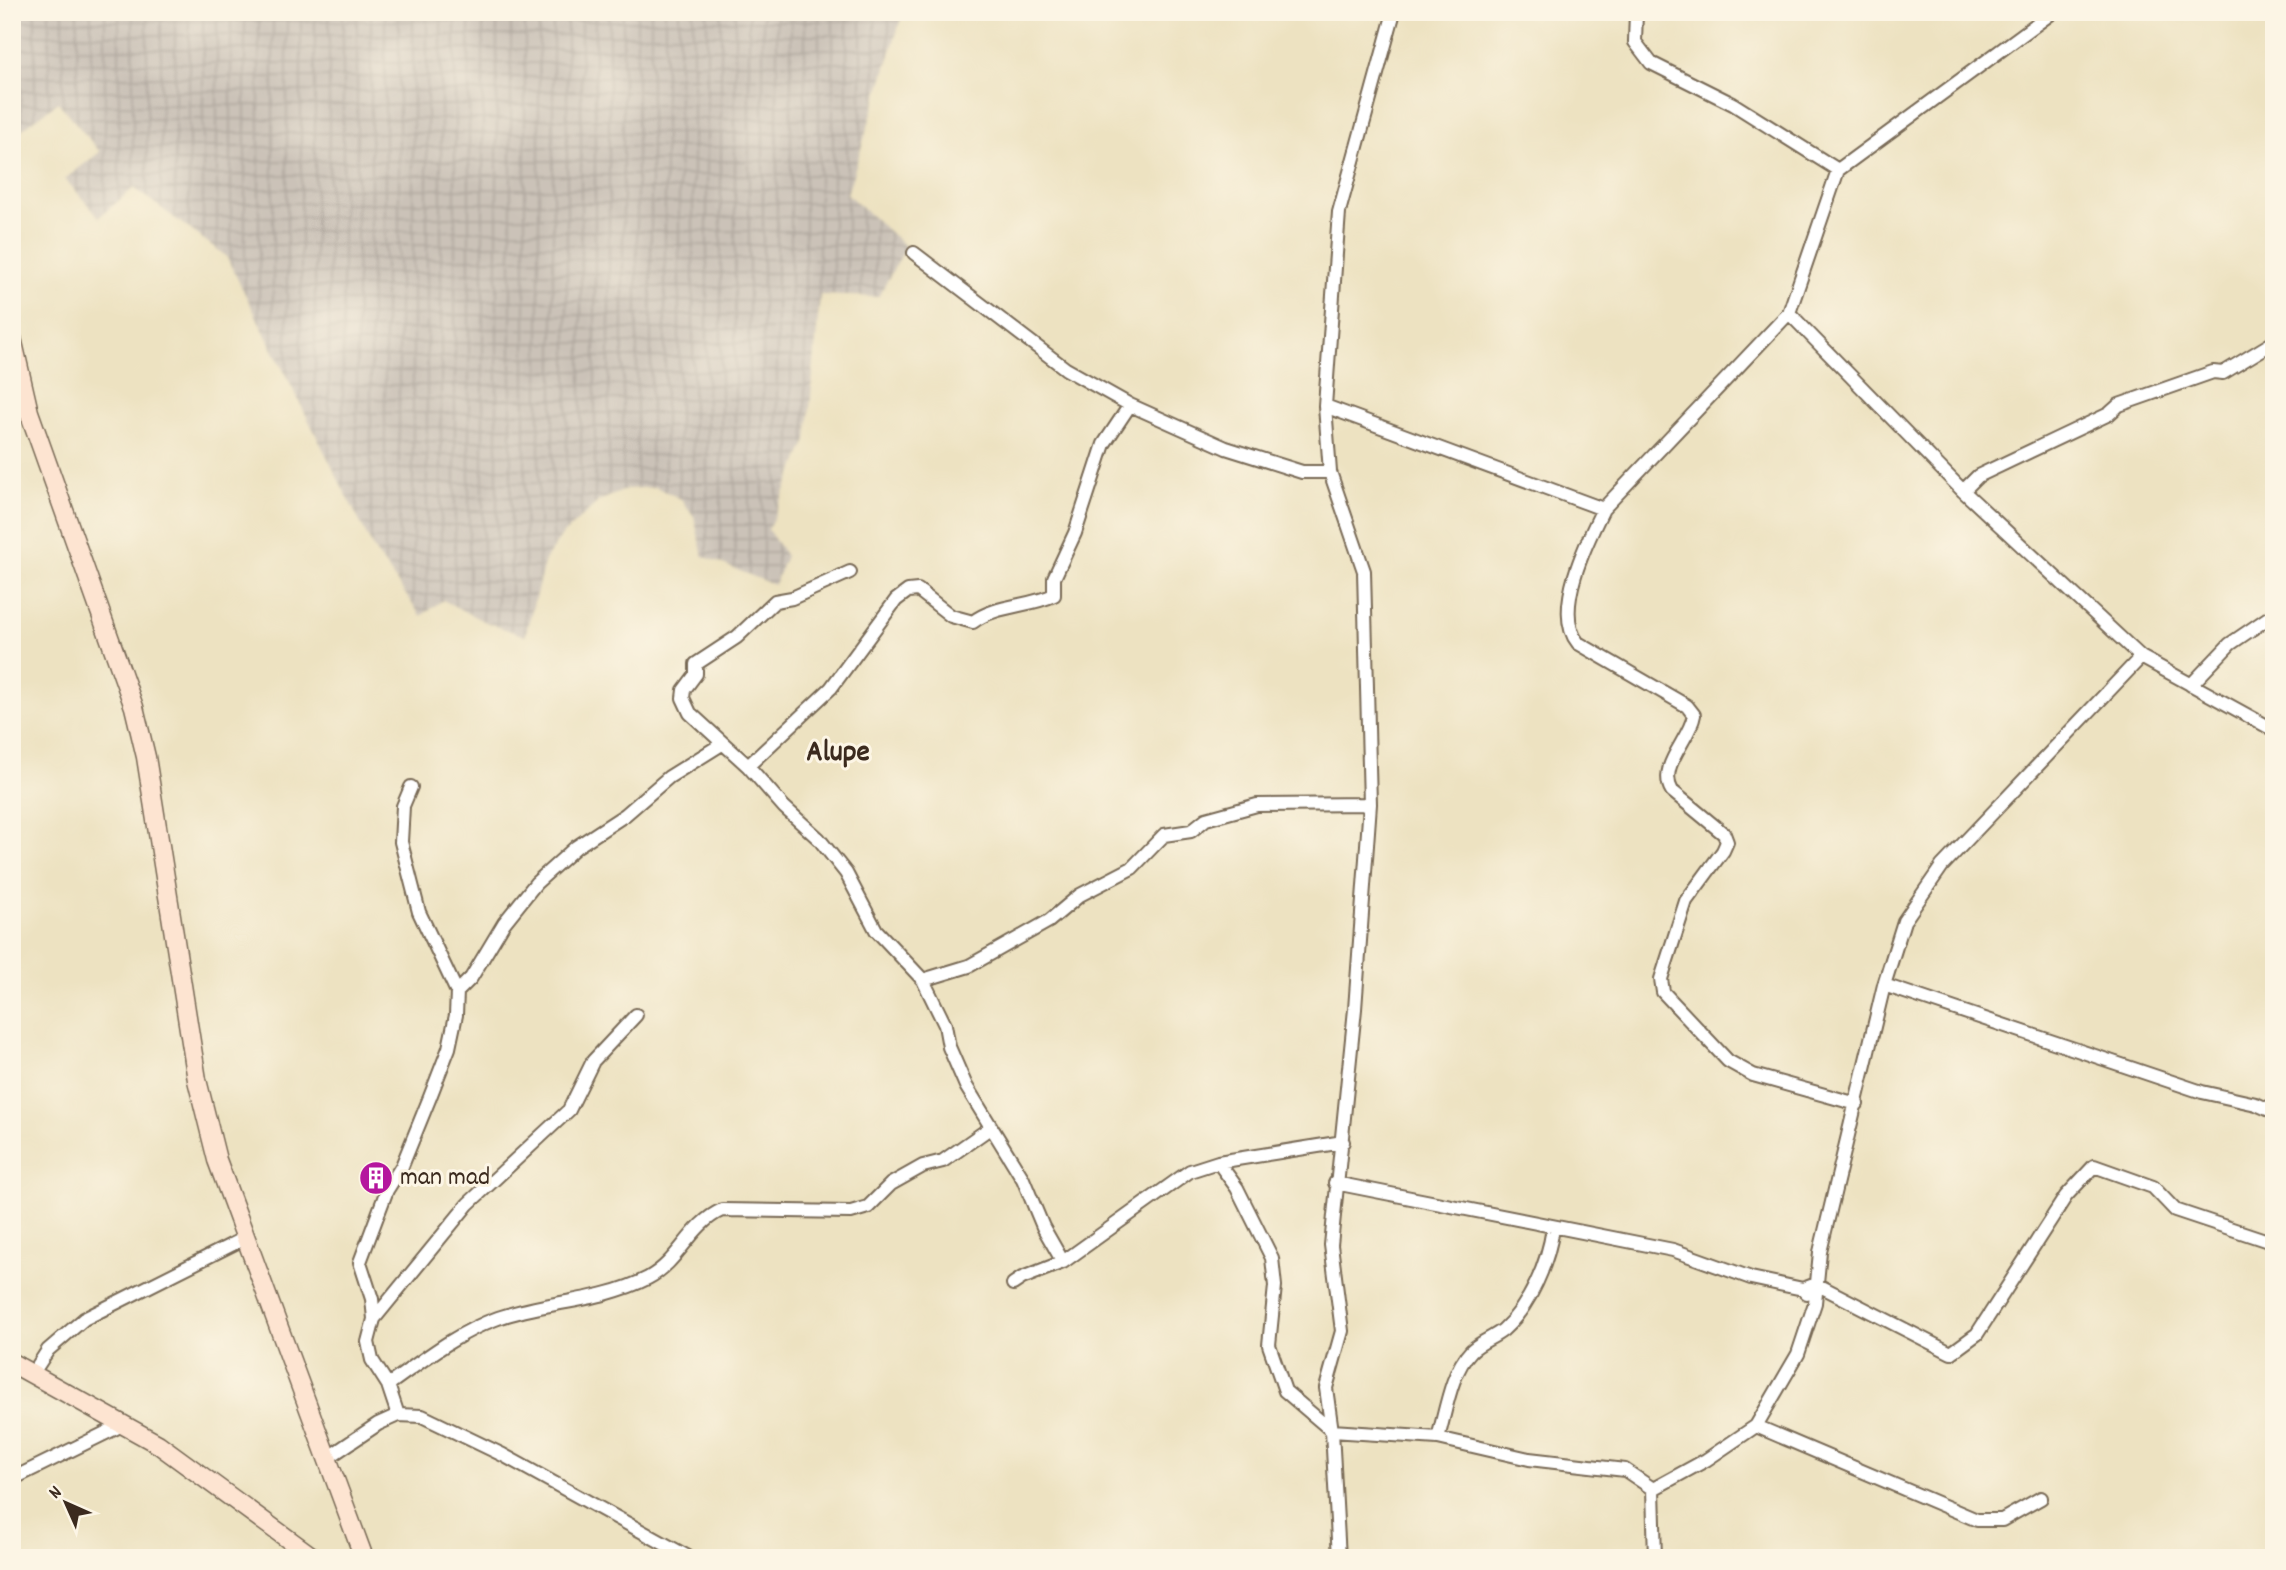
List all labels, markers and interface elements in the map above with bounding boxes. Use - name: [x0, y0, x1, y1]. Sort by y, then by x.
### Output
- district label: Alupe: [806, 733, 870, 776]
- building icon: man mad: [357, 1159, 395, 1197]
- place label: man mad: [400, 1160, 490, 1197]
- north arrow: [32, 1468, 102, 1538]
- text: N: [44, 1481, 69, 1506]

